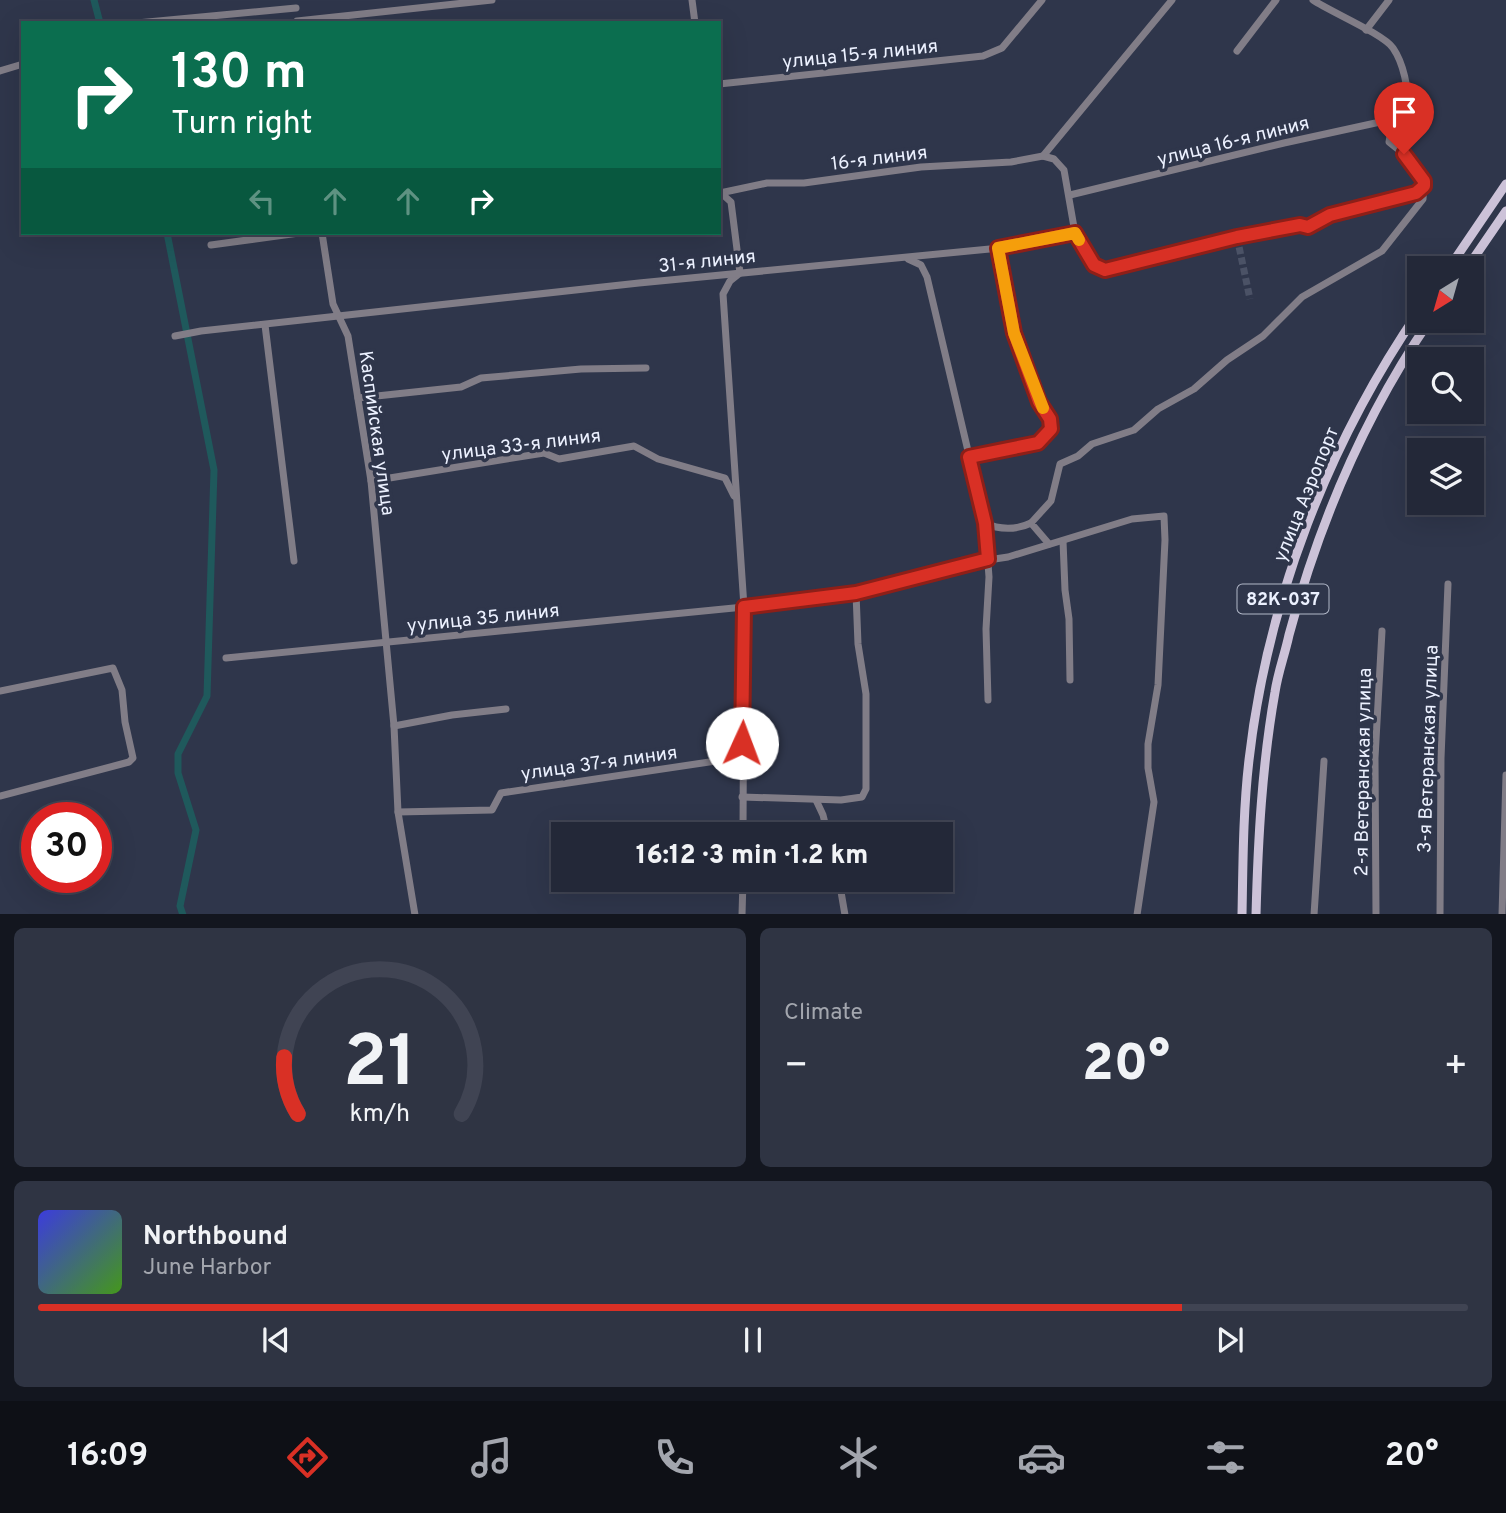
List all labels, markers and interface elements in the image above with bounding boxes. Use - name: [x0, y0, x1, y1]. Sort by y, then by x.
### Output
- street label: улица 15-я линия: [781, 35, 939, 75]
- text: 130 m: [171, 44, 307, 106]
- icon: right: [56, 49, 147, 140]
- pin: [1374, 82, 1434, 154]
- icon: arrive: [1385, 93, 1423, 131]
- text: Turn right: [171, 105, 313, 145]
- street label: улица 16-я линия: [1155, 111, 1312, 172]
- street label: 16-я линия: [830, 141, 929, 177]
- icon: left: [243, 182, 281, 220]
- icon: ahead: [316, 182, 354, 220]
- icon: ahead: [389, 182, 427, 220]
- icon: right: [462, 182, 500, 220]
- street label: 31-я линия: [657, 245, 757, 279]
- north arrow: [1407, 256, 1484, 332]
- map controls: [1407, 256, 1484, 515]
- button: search: [1407, 347, 1484, 424]
- street label: Каспийская улица: [353, 349, 399, 517]
- street label: улица Аэропорт: [1269, 423, 1345, 566]
- street label: улица 33-я линия: [440, 424, 602, 468]
- button: layers: [1407, 438, 1484, 515]
- road number: 82К-037: [1238, 584, 1328, 614]
- street label: уулица 35 линия: [406, 599, 561, 639]
- street label: 3-я Ветеранская улица: [1413, 645, 1445, 854]
- street label: 2-я Ветеранская улица: [1350, 668, 1378, 877]
- position arrow: [705, 706, 779, 780]
- street label: улица 37-я линия: [519, 741, 679, 787]
- speed limit sign: 30: [21, 802, 112, 893]
- text: 16:12 · 3 min · 1.2 km: [636, 840, 868, 873]
- text: Climate: [784, 999, 863, 1028]
- text: 21: [343, 1020, 417, 1112]
- text: 20°: [1082, 1033, 1170, 1099]
- text: −: [784, 1043, 809, 1092]
- text: +: [1443, 1043, 1468, 1092]
- text: km/h: [350, 1098, 410, 1130]
- text: Northbound: [143, 1221, 288, 1254]
- text: June Harbor: [143, 1254, 271, 1283]
- icon: previous: [257, 1321, 295, 1359]
- icon: pause: [734, 1321, 772, 1359]
- icon: next: [1211, 1321, 1249, 1359]
- icon: directions: [283, 1433, 332, 1482]
- icon: music: [467, 1433, 516, 1482]
- icon: phone: [650, 1433, 699, 1482]
- icon: climate: [834, 1433, 883, 1482]
- icon: car: [1017, 1433, 1066, 1482]
- icon: filters: [1201, 1433, 1250, 1482]
- text: 16:09: [67, 1437, 148, 1477]
- text: 20°: [1385, 1437, 1439, 1477]

